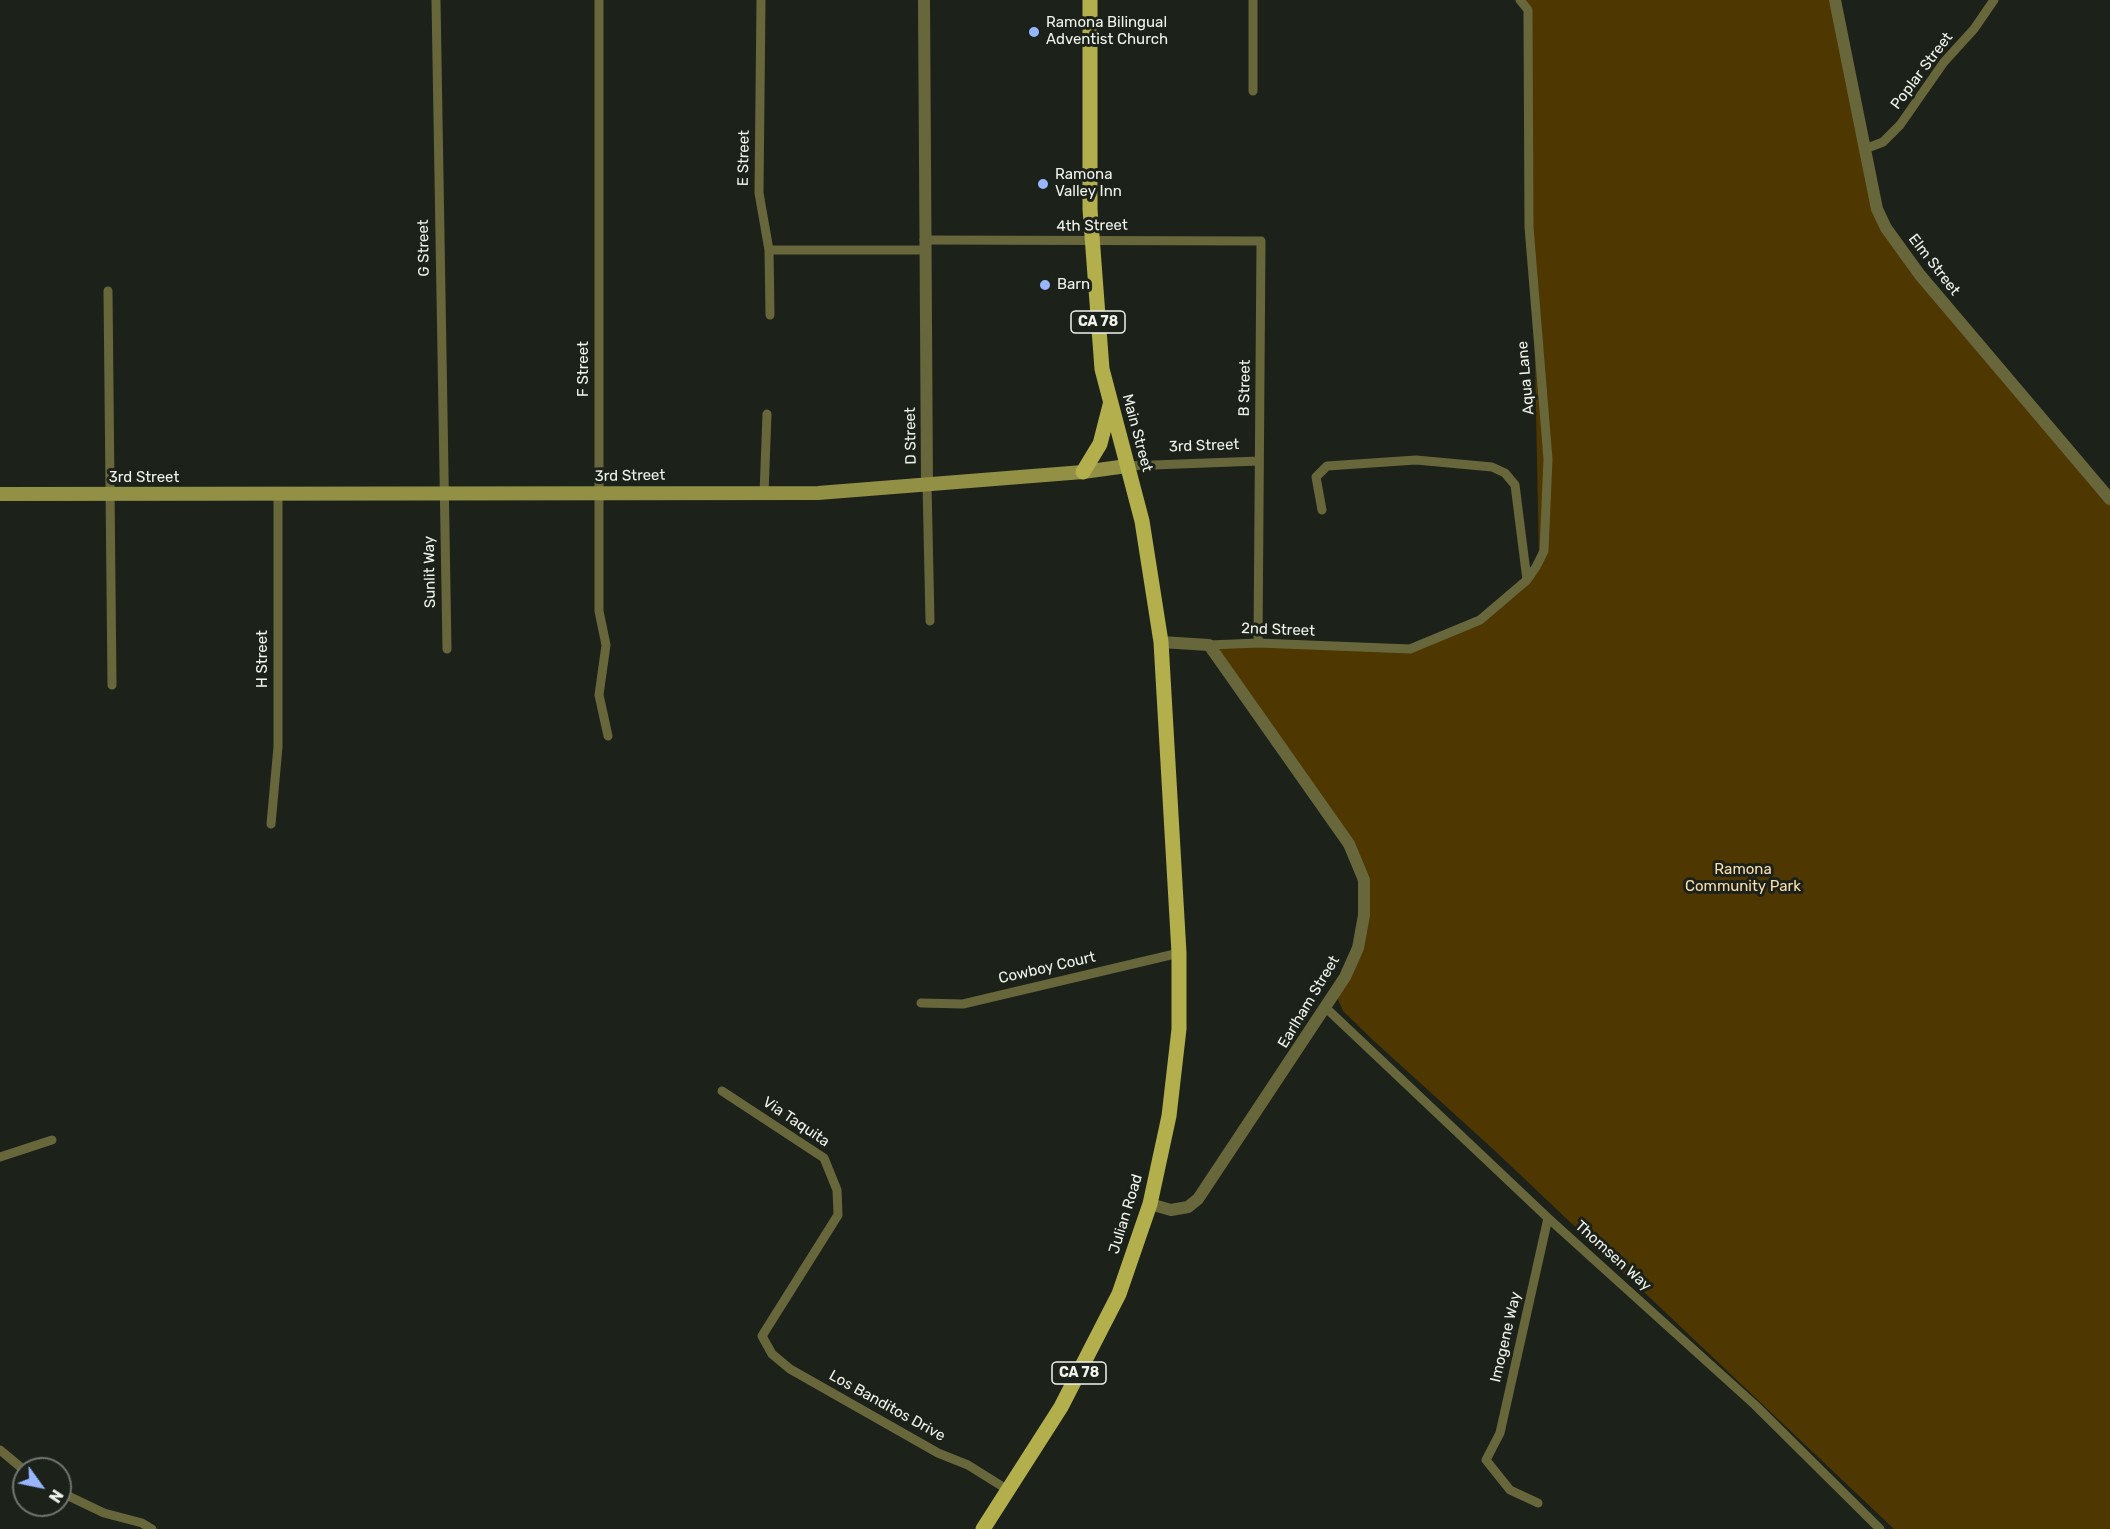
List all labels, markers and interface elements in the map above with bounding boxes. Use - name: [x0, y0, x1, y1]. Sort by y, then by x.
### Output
- place label: Ramona Bilingual Adventist Church: [1046, 14, 1168, 49]
- marker: Ramona Bilingual Adventist Church: [1027, 25, 1041, 39]
- street label: Poplar Street: [1887, 29, 1957, 113]
- street label: E Street: [735, 130, 753, 186]
- place label: Ramona Valley Inn: [1055, 166, 1122, 201]
- marker: Ramona Valley Inn: [1036, 177, 1050, 191]
- street label: 4th Street: [1056, 216, 1128, 236]
- street label: G Street: [415, 219, 433, 277]
- street label: Elm Street: [1904, 231, 1964, 299]
- place label: Barn: [1057, 276, 1090, 294]
- marker: Barn: [1038, 278, 1052, 292]
- road number: CA 78: [1071, 311, 1125, 333]
- street label: Aqua Lane: [1514, 340, 1538, 416]
- street label: F Street: [575, 341, 593, 397]
- street label: B Street: [1236, 359, 1254, 417]
- street label: Main Street: [1118, 392, 1156, 474]
- street label: D Street: [902, 407, 920, 465]
- street label: 3rd Street: [1168, 436, 1240, 456]
- street label: 3rd Street: [595, 466, 665, 486]
- street label: 3rd Street: [109, 469, 179, 487]
- street label: Sunlit Way: [420, 536, 440, 608]
- street label: 2nd Street: [1241, 620, 1315, 640]
- street label: H Street: [254, 630, 272, 688]
- park label: Ramona Community Park: [1685, 861, 1801, 896]
- street label: Cowboy Court: [997, 948, 1097, 988]
- street label: Earlham Street: [1274, 953, 1344, 1051]
- street label: Via Taquita: [759, 1093, 833, 1151]
- street label: Julian Road: [1105, 1172, 1147, 1256]
- street label: Thomsen Way: [1571, 1217, 1655, 1295]
- street label: Imogene Way: [1487, 1290, 1525, 1384]
- road number: CA 78: [1052, 1362, 1106, 1384]
- street label: Los Banditos Drive: [826, 1367, 948, 1445]
- north arrow: [12, 1457, 72, 1517]
- text: N: [45, 1486, 67, 1506]

